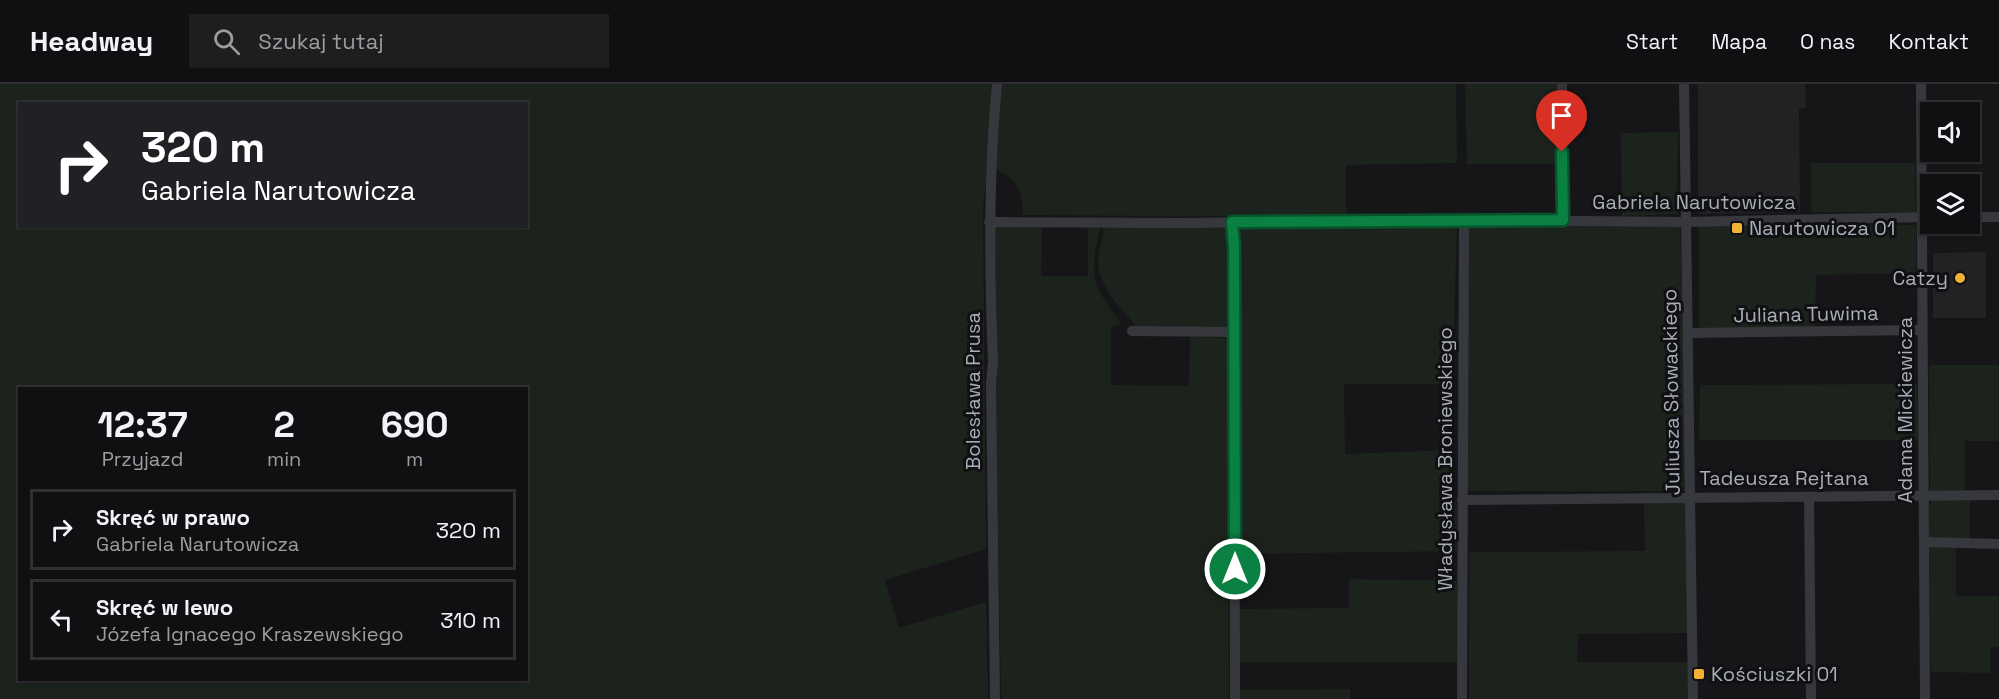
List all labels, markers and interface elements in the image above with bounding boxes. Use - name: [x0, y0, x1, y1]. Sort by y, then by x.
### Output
- search box: [189, 14, 609, 68]
- text: Headway: [30, 23, 153, 59]
- icon: search: [210, 25, 243, 58]
- text: Szukaj tutaj: [258, 27, 384, 55]
- text: Start: [1626, 28, 1678, 55]
- text: Mapa: [1711, 28, 1767, 55]
- text: O nas: [1800, 28, 1855, 55]
- text: Kontakt: [1888, 28, 1969, 55]
- pin: [1536, 90, 1587, 152]
- icon: arrive: [1545, 99, 1578, 132]
- map controls: [1920, 102, 1980, 234]
- button: sound: [1920, 102, 1980, 162]
- text: 320 m: [141, 121, 265, 174]
- icon: right: [42, 126, 120, 204]
- text: Gabriela Narutowicza: [141, 173, 416, 208]
- button: layers: [1920, 174, 1980, 234]
- street label: Gabriela Narutowicza: [1592, 189, 1796, 215]
- place label: Narutowicza 01: [1749, 215, 1895, 241]
- marker: Narutowicza 01: [1730, 221, 1744, 235]
- place label: Catzy: [1892, 265, 1948, 291]
- marker: Catzy: [1953, 271, 1967, 285]
- street label: Juliusza Słowackiego: [1656, 288, 1686, 496]
- street label: Juliana Tuwima: [1733, 300, 1879, 328]
- street label: Bolesława Prusa: [960, 312, 986, 470]
- street label: Adama Mickiewicza: [1892, 317, 1918, 503]
- street label: Władysława Broniewskiego: [1432, 327, 1458, 591]
- text: 12:37: [97, 402, 188, 448]
- text: 2: [273, 402, 295, 448]
- text: 690: [381, 402, 449, 448]
- text: Przyjazd: [102, 446, 183, 472]
- text: min: [267, 446, 301, 472]
- text: m: [406, 446, 423, 472]
- street label: Tadeusza Rejtana: [1699, 465, 1869, 491]
- text: Skręć w prawo: [96, 503, 250, 531]
- icon: right: [45, 513, 78, 546]
- text: 320 m: [436, 516, 501, 544]
- text: Gabriela Narutowicza: [96, 531, 299, 557]
- position arrow: [1203, 537, 1267, 601]
- text: Skręć w lewo: [96, 593, 233, 621]
- icon: left: [45, 603, 78, 636]
- text: 310 m: [440, 606, 501, 634]
- text: Józefa Ignacego Kraszewskiego: [96, 621, 404, 647]
- place label: Kościuszki 01: [1711, 661, 1838, 687]
- marker: Kościuszki 01: [1692, 667, 1706, 681]

